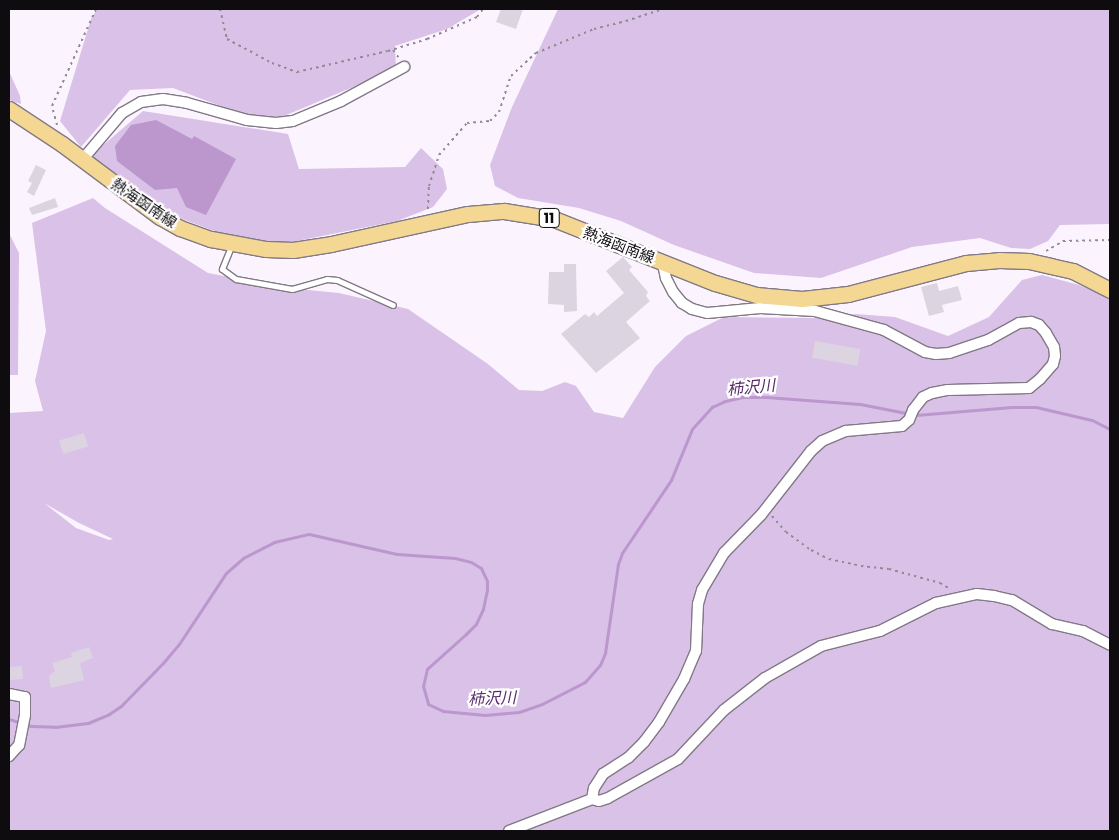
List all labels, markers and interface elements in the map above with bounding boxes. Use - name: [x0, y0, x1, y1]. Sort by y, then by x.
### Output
- street label: 熱海函南線: [108, 175, 180, 231]
- road number: 11: [538, 207, 560, 230]
- street label: 熱海函南線: [581, 223, 657, 267]
- water label: 柿沢川: [726, 376, 776, 400]
- water label: 柿沢川: [468, 689, 516, 709]

